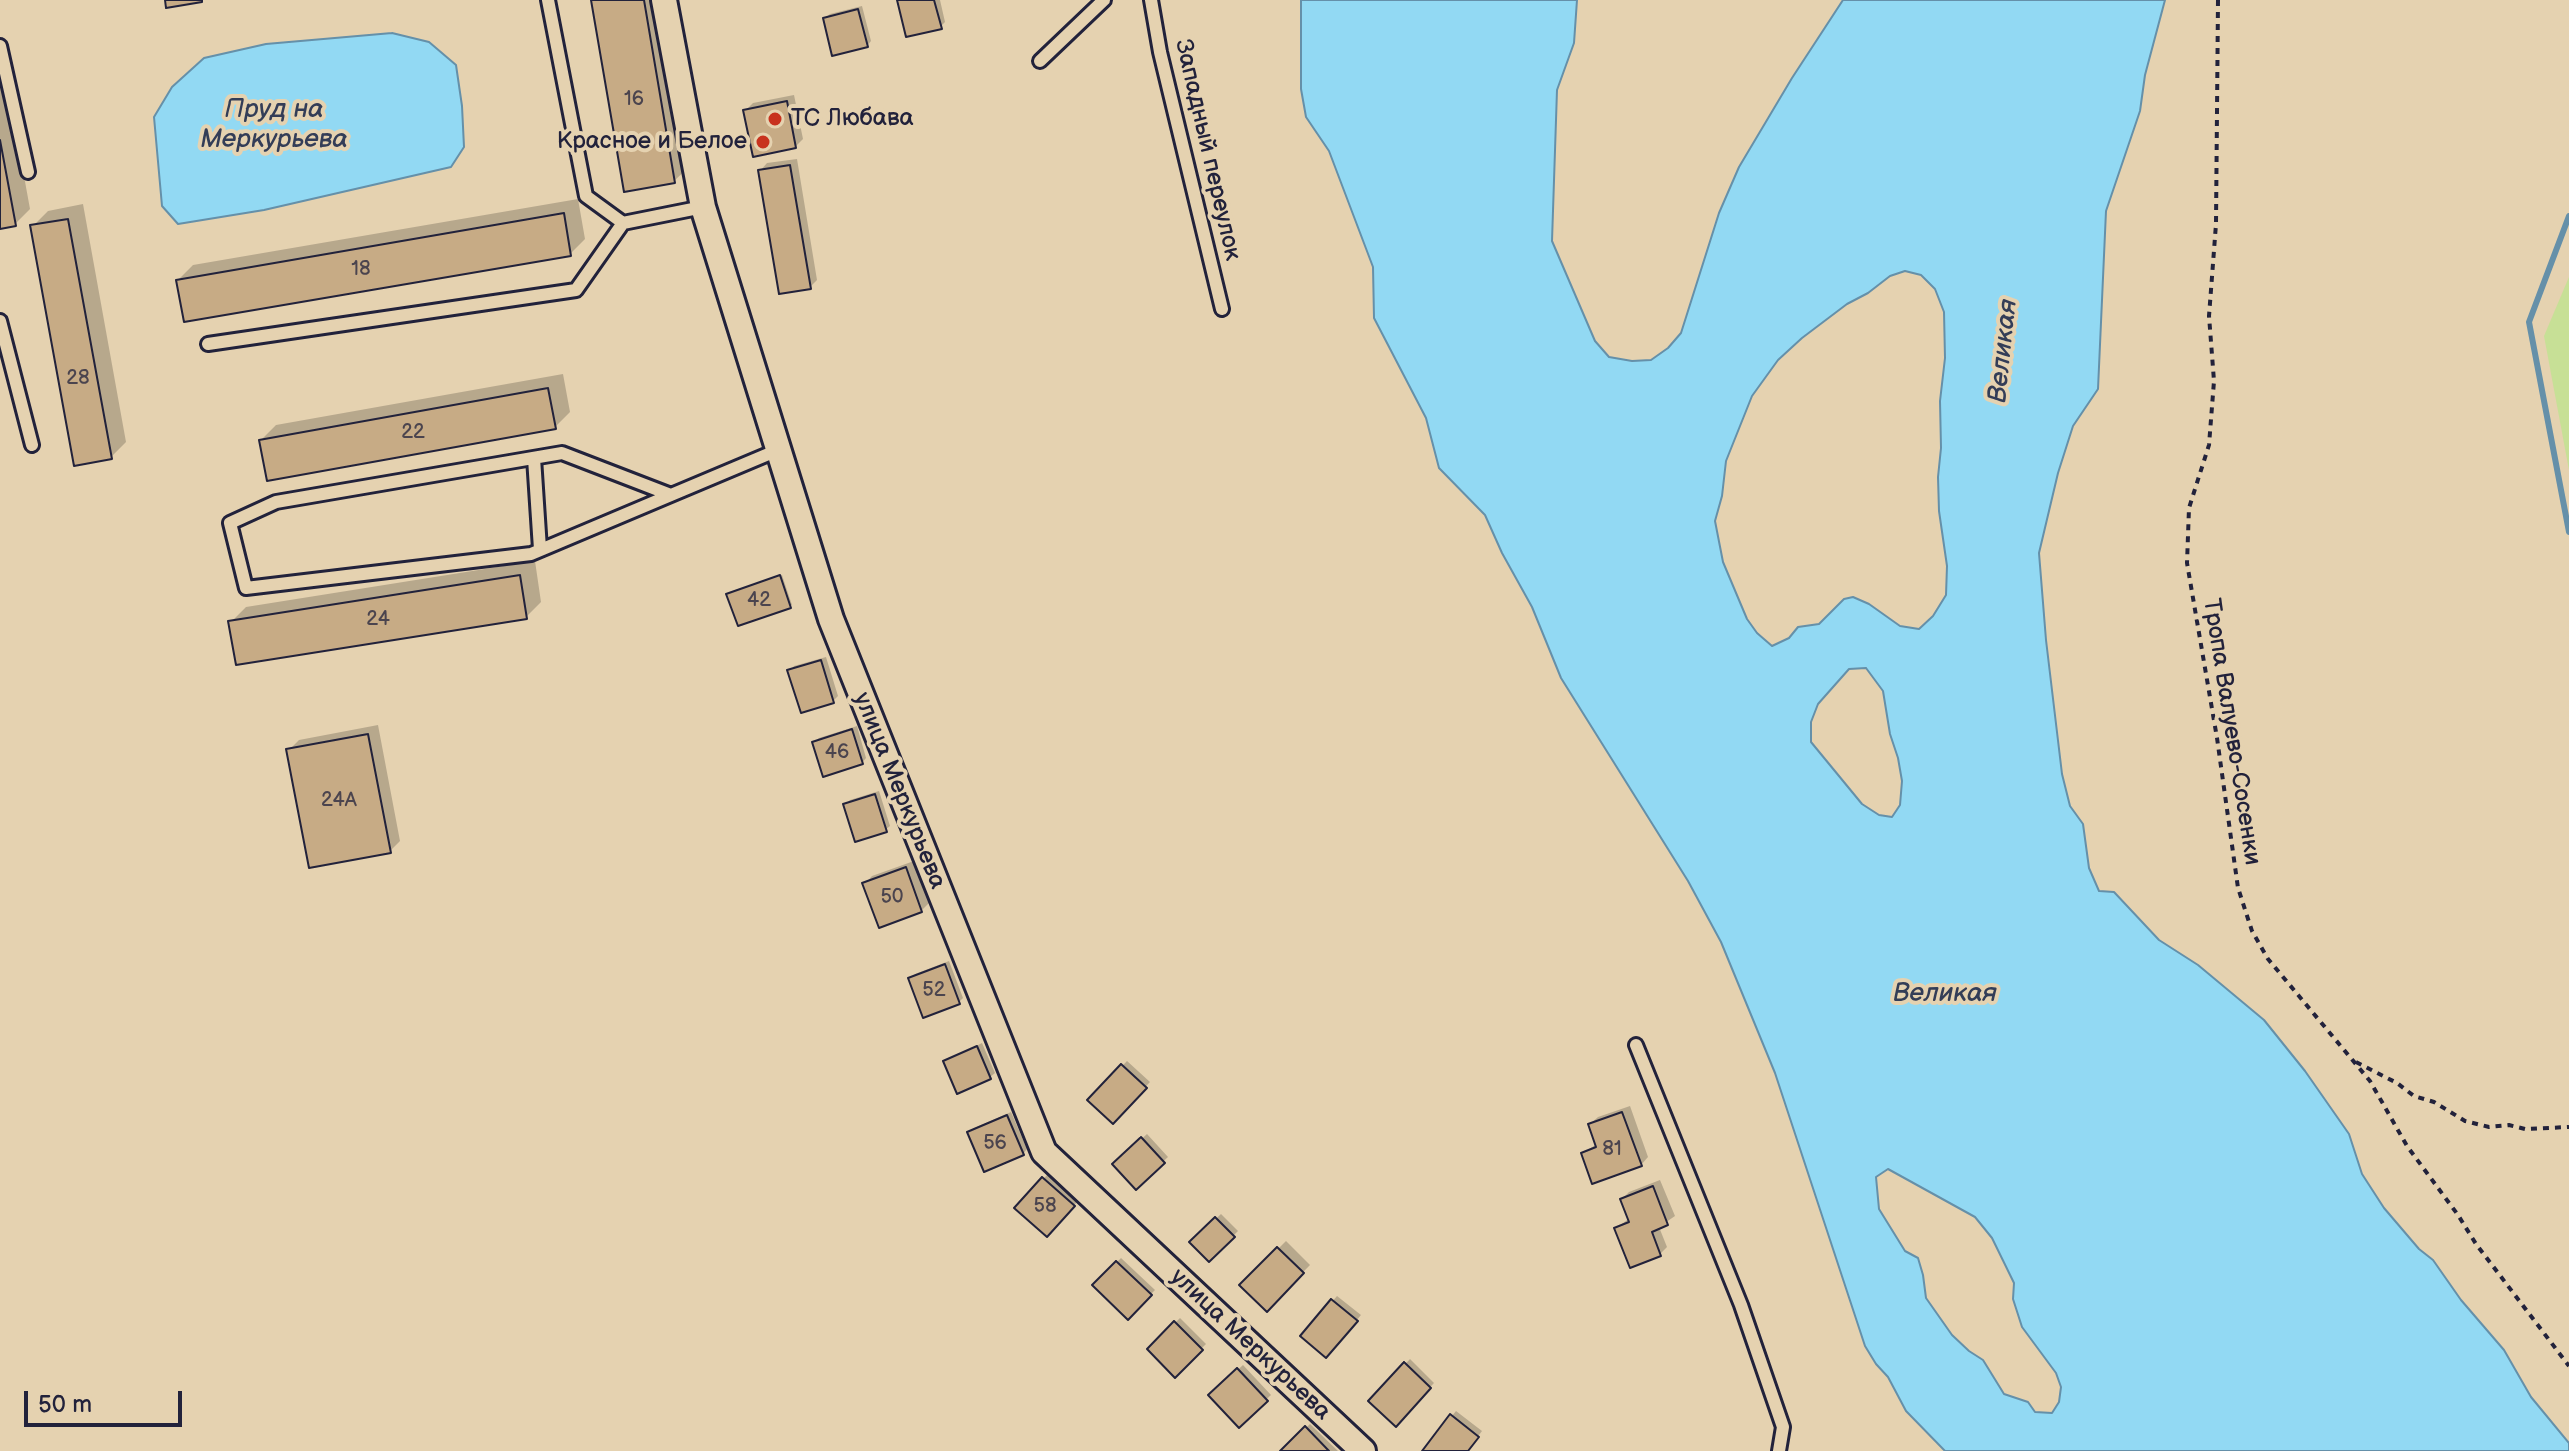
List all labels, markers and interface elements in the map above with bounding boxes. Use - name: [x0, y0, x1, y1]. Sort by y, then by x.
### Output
- street label: Западный переулок: [1168, 37, 1246, 263]
- house number: 16: [624, 88, 644, 112]
- water label: Пруд на Меркурьева: [200, 94, 348, 156]
- place label: ТС Любава: [791, 105, 914, 133]
- marker: ТС Любава: [766, 110, 784, 128]
- place label: Красное и Белое: [557, 128, 747, 156]
- marker: Красное и Белое: [754, 133, 772, 151]
- house number: 18: [351, 258, 371, 282]
- water label: Великая: [1983, 298, 2025, 404]
- house number: 28: [66, 367, 90, 391]
- house number: 22: [401, 421, 425, 445]
- house number: 42: [747, 589, 771, 613]
- street label: Тропа Валуево-Сосенки: [2196, 597, 2266, 867]
- house number: 24: [366, 608, 390, 632]
- street label: улица Меркурьева: [846, 689, 952, 893]
- house number: 46: [825, 741, 849, 765]
- house number: 24А: [321, 789, 357, 813]
- house number: 50: [880, 886, 904, 910]
- water label: Великая: [1893, 978, 1997, 1010]
- house number: 52: [922, 979, 946, 1003]
- house number: 56: [983, 1132, 1007, 1156]
- house number: 81: [1602, 1138, 1622, 1162]
- house number: 58: [1033, 1195, 1057, 1219]
- street label: улица Меркурьева: [1164, 1263, 1336, 1427]
- scale bar: [28, 1375, 186, 1425]
- text: 50 m: [38, 1390, 92, 1419]

